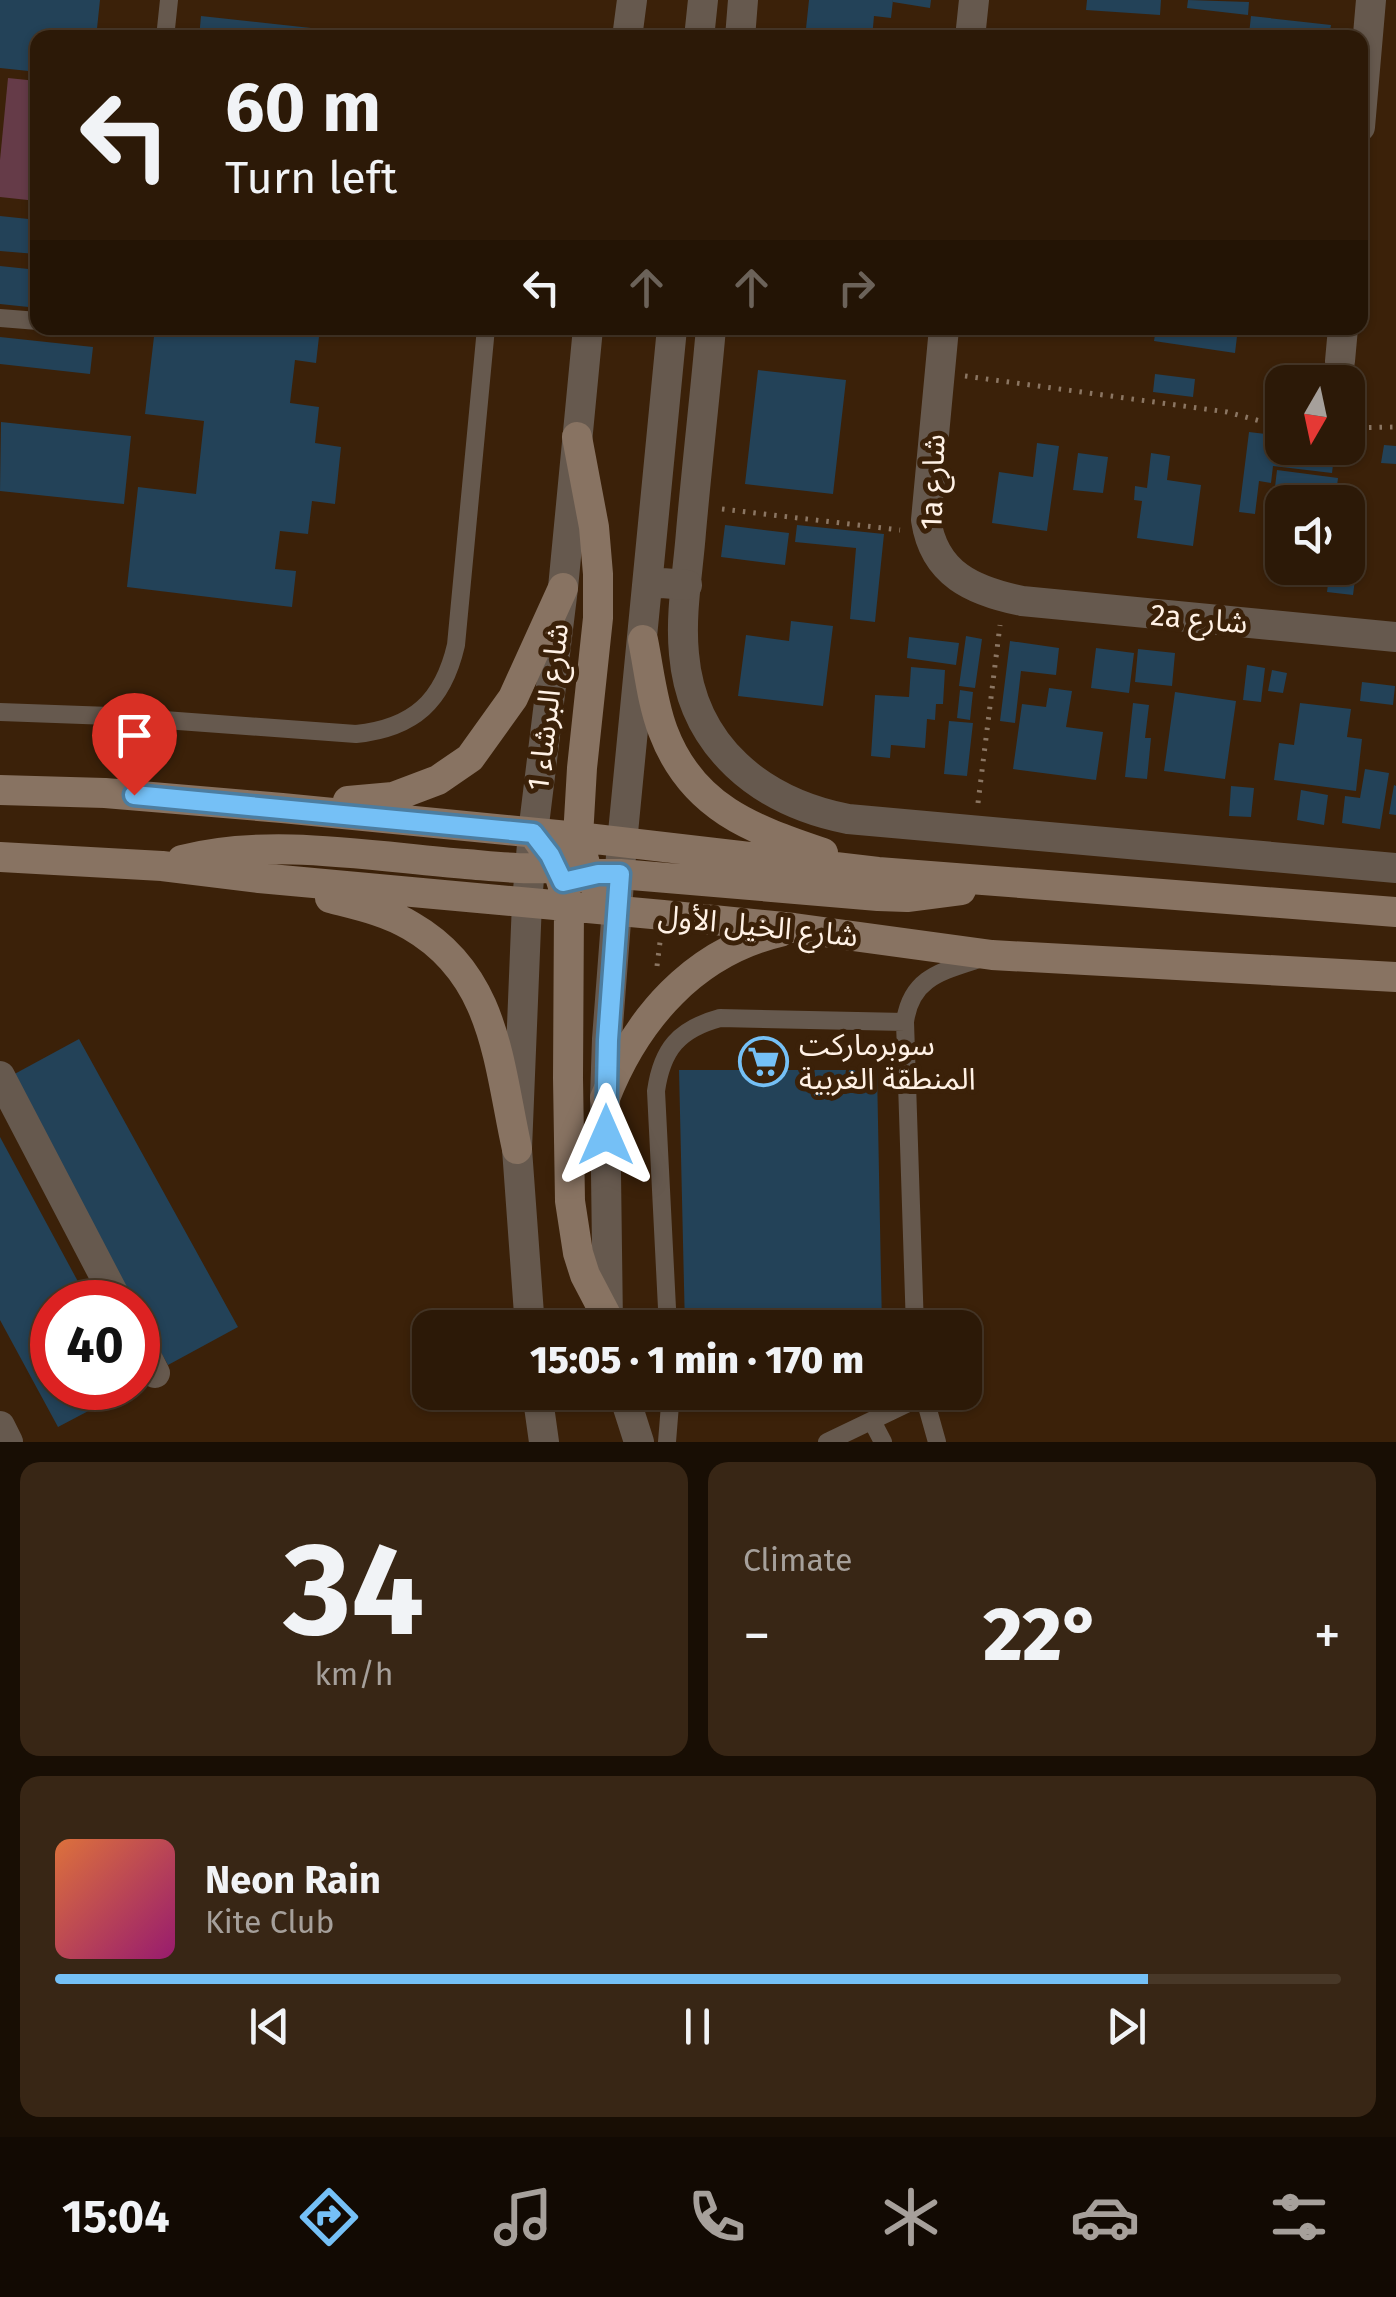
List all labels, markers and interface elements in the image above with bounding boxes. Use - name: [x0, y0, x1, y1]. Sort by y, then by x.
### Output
- text: 60 m: [225, 66, 381, 150]
- icon: left: [60, 70, 190, 200]
- text: Turn left: [225, 151, 397, 205]
- icon: left: [514, 260, 569, 315]
- icon: ahead: [619, 260, 674, 315]
- icon: ahead: [724, 260, 779, 315]
- icon: right: [829, 260, 884, 315]
- north arrow: [1265, 365, 1365, 465]
- map controls: [1265, 365, 1365, 585]
- street label: 1a شارع: [913, 434, 957, 531]
- button: sound: [1265, 485, 1365, 585]
- street label: 2a شارع: [1149, 597, 1249, 645]
- street label: شارع البرشاء 1: [520, 621, 580, 793]
- pin: [92, 693, 177, 796]
- icon: arrive: [107, 708, 162, 763]
- street label: شارع الخيل الأول: [656, 898, 860, 958]
- place label: سوبرماركت المنطقة الغربية: [799, 1027, 976, 1097]
- supermarket icon: سوبرماركت المنطقة الغربية: [738, 1036, 790, 1088]
- position arrow: [554, 1083, 658, 1187]
- speed limit sign: 40: [30, 1280, 160, 1410]
- text: 15:05 · 1 min · 170 m: [530, 1337, 864, 1383]
- text: 34: [284, 1512, 424, 1668]
- text: Climate: [743, 1541, 852, 1579]
- text: 22°: [983, 1590, 1101, 1680]
- text: −: [743, 1603, 771, 1669]
- text: +: [1314, 1603, 1341, 1669]
- text: km/h: [314, 1655, 394, 1693]
- text: Neon Rain: [205, 1857, 381, 1903]
- text: Kite Club: [205, 1903, 334, 1941]
- icon: previous: [242, 1999, 297, 2054]
- icon: pause: [670, 1999, 725, 2054]
- icon: next: [1099, 1999, 1154, 2054]
- icon: directions: [294, 2182, 364, 2252]
- icon: music: [488, 2182, 558, 2252]
- icon: phone: [682, 2182, 752, 2252]
- icon: climate: [876, 2182, 946, 2252]
- icon: car: [1070, 2182, 1140, 2252]
- icon: filters: [1264, 2182, 1334, 2252]
- text: 15:04: [62, 2190, 170, 2244]

